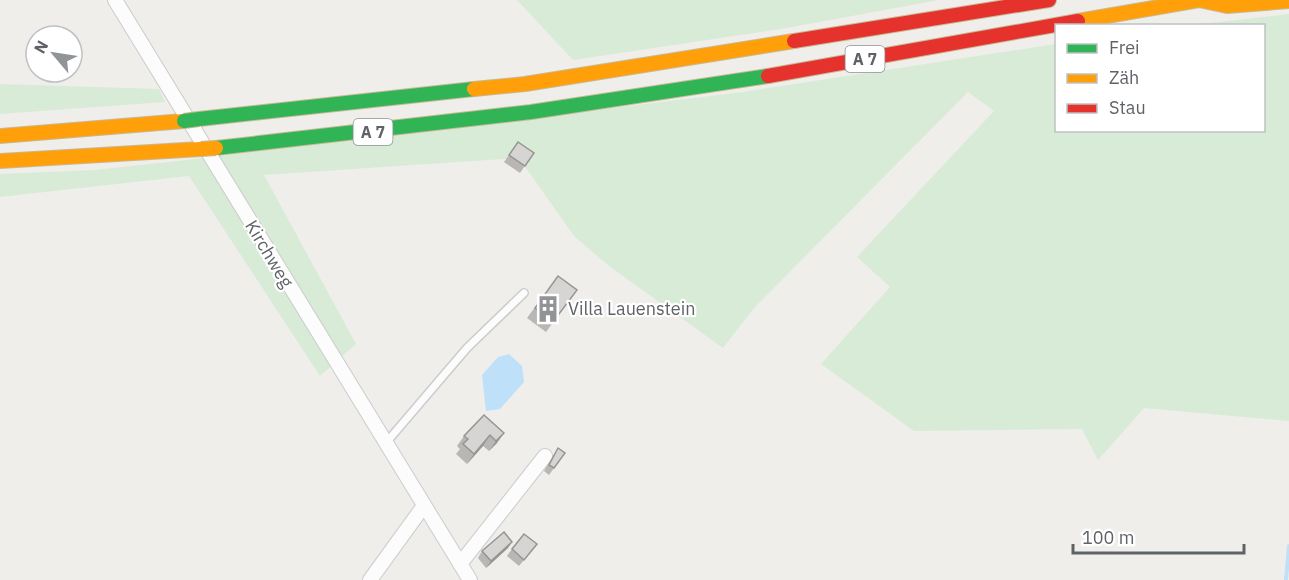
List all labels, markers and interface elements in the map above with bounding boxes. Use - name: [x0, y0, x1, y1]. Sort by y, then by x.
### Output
- north arrow: [24, 24, 84, 84]
- legend: [1055, 24, 1265, 132]
- text: Frei: [1109, 36, 1140, 59]
- text: N: [29, 37, 52, 57]
- road number: A 7: [846, 46, 884, 72]
- text: Zäh: [1109, 66, 1139, 89]
- text: Stau: [1109, 96, 1146, 119]
- road number: A 7: [354, 119, 392, 145]
- street label: Kirchweg: [240, 216, 299, 292]
- building icon: Villa Lauenstein: [533, 294, 563, 324]
- place label: Villa Lauenstein: [568, 297, 695, 320]
- scale bar: [1073, 517, 1244, 555]
- text: 100 m: [1082, 526, 1134, 549]

